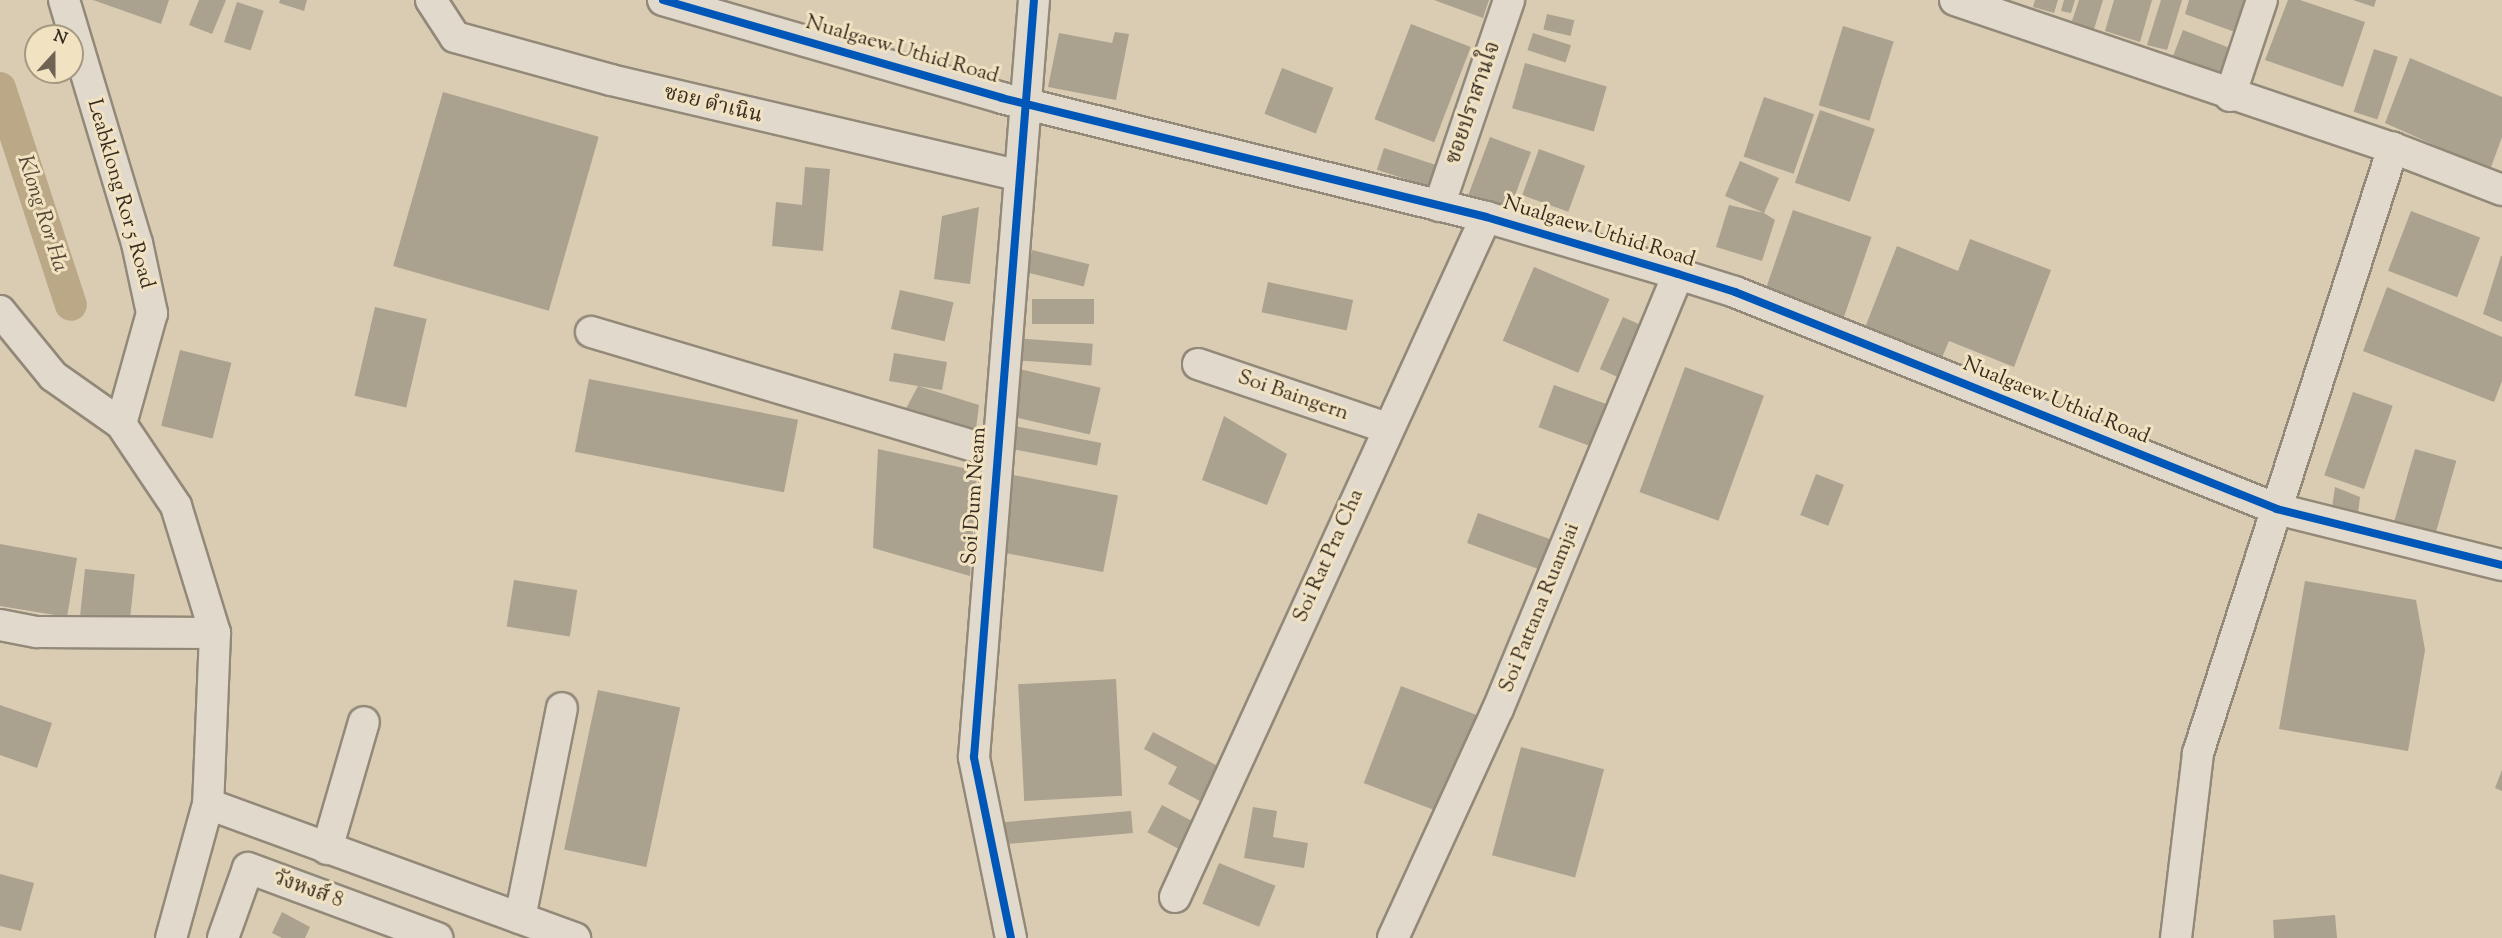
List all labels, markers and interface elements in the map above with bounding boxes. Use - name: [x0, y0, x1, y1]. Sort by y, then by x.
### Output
- street label: Nualgaew Uthid Road: [803, 10, 1001, 90]
- north arrow: [24, 24, 84, 84]
- text: N: [50, 26, 70, 52]
- street label: ซอยปราสานใจ: [1441, 38, 1507, 168]
- street label: ซอย ดำเนิน: [661, 81, 765, 129]
- street label: Leabklong Ror 5 Road: [81, 96, 159, 292]
- water label: Klong Ror Ha: [10, 152, 72, 276]
- street label: Nualgaew Uthid Road: [1500, 191, 1698, 273]
- street label: Nualgaew Uthid Road: [1959, 352, 2153, 450]
- street label: Soi Baingern: [1234, 365, 1352, 427]
- street label: Soi Dum Neam: [958, 426, 992, 566]
- street label: Soi Rat Pra Cha: [1288, 485, 1370, 627]
- street label: Soi Pattana Ruamjai: [1494, 519, 1586, 697]
- street label: วังหงส์ 8: [269, 866, 347, 914]

